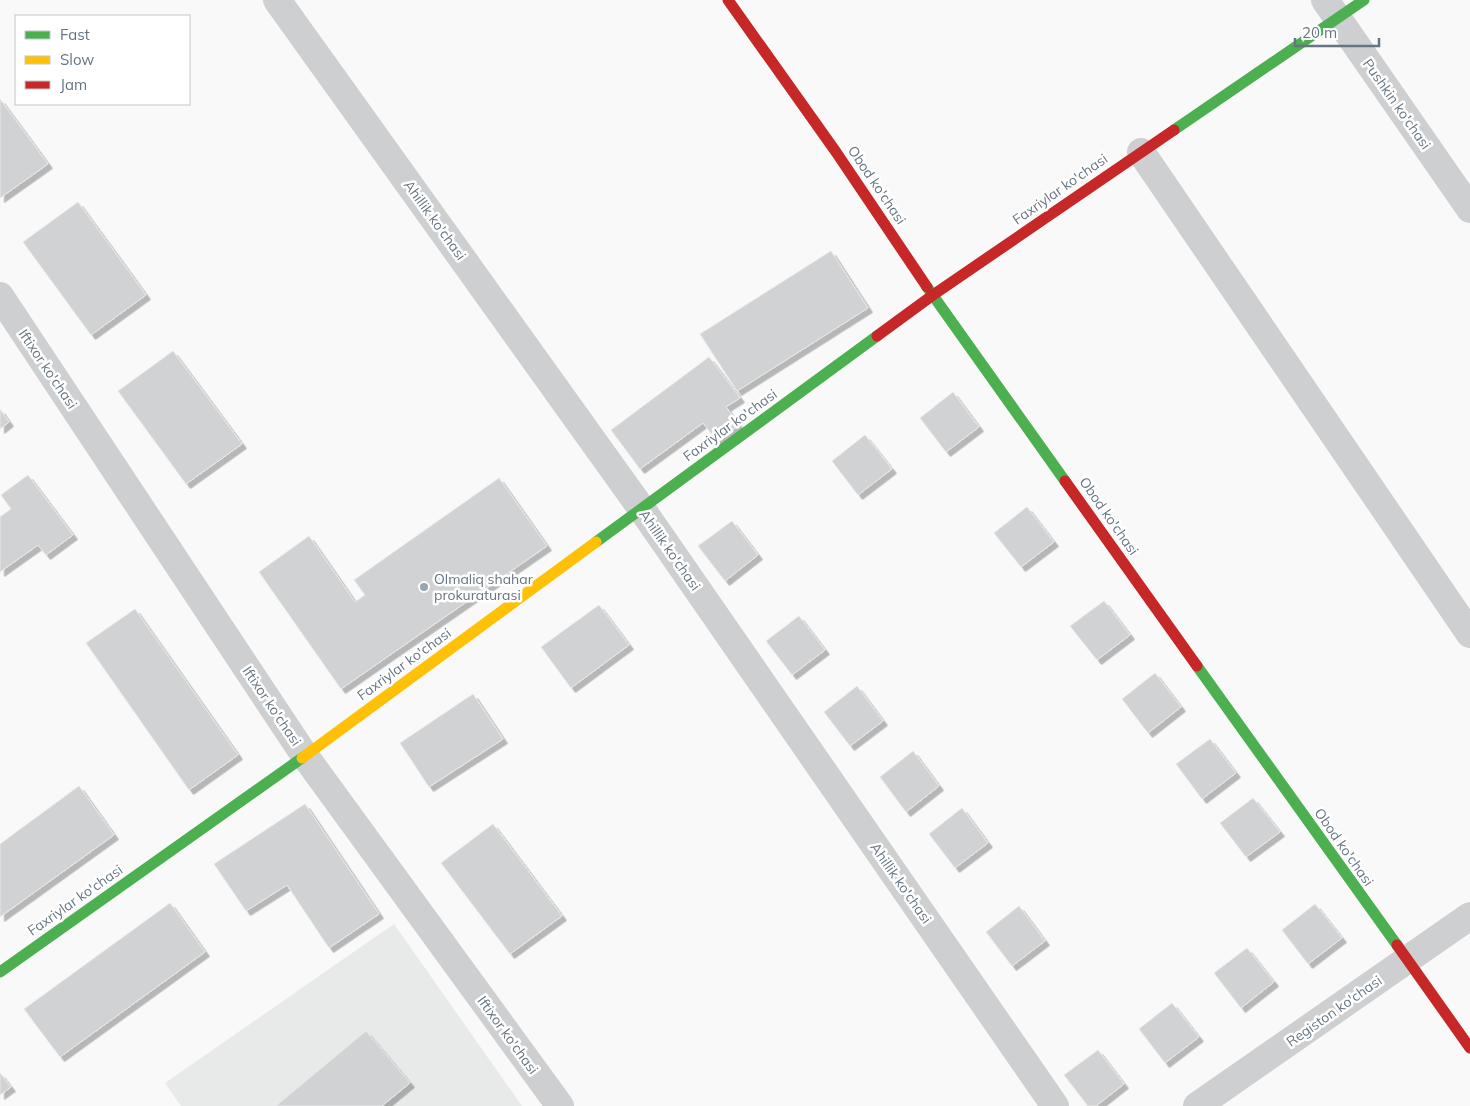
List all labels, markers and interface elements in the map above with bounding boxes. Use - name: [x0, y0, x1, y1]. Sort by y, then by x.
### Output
- legend: [15, 15, 190, 105]
- scale bar: [1295, 15, 1379, 47]
- text: 20 m: [1302, 23, 1337, 42]
- text: Fast: [60, 25, 90, 44]
- text: Slow: [60, 50, 94, 69]
- street label: Pushkin ko'chasi: [1359, 55, 1435, 153]
- text: Jam: [60, 75, 87, 94]
- street label: Obod ko'chasi: [844, 142, 910, 228]
- street label: Faxriylar ko'chasi: [1009, 150, 1111, 228]
- street label: Ahillik ko'chasi: [400, 176, 470, 264]
- street label: Iftixor ko'chasi: [15, 326, 81, 412]
- street label: Faxriylar ko'chasi: [680, 385, 780, 465]
- street label: Obod ko'chasi: [1075, 473, 1143, 559]
- street label: Ahillik ko'chasi: [635, 506, 705, 594]
- place label: Olmaliq shahar prokuraturasi: [434, 570, 534, 604]
- marker: Olmaliq shahar prokuraturasi: [418, 581, 430, 593]
- street label: Faxriylar ko'chasi: [354, 624, 454, 704]
- street label: Iftixor ko'chasi: [239, 663, 305, 749]
- street label: Obod ko'chasi: [1310, 804, 1378, 890]
- street label: Ahillik ko'chasi: [866, 839, 936, 927]
- street label: Faxriylar ko'chasi: [24, 861, 126, 939]
- street label: Registon ko'chasi: [1283, 971, 1385, 1051]
- street label: Iftixor ko'chasi: [474, 992, 542, 1078]

